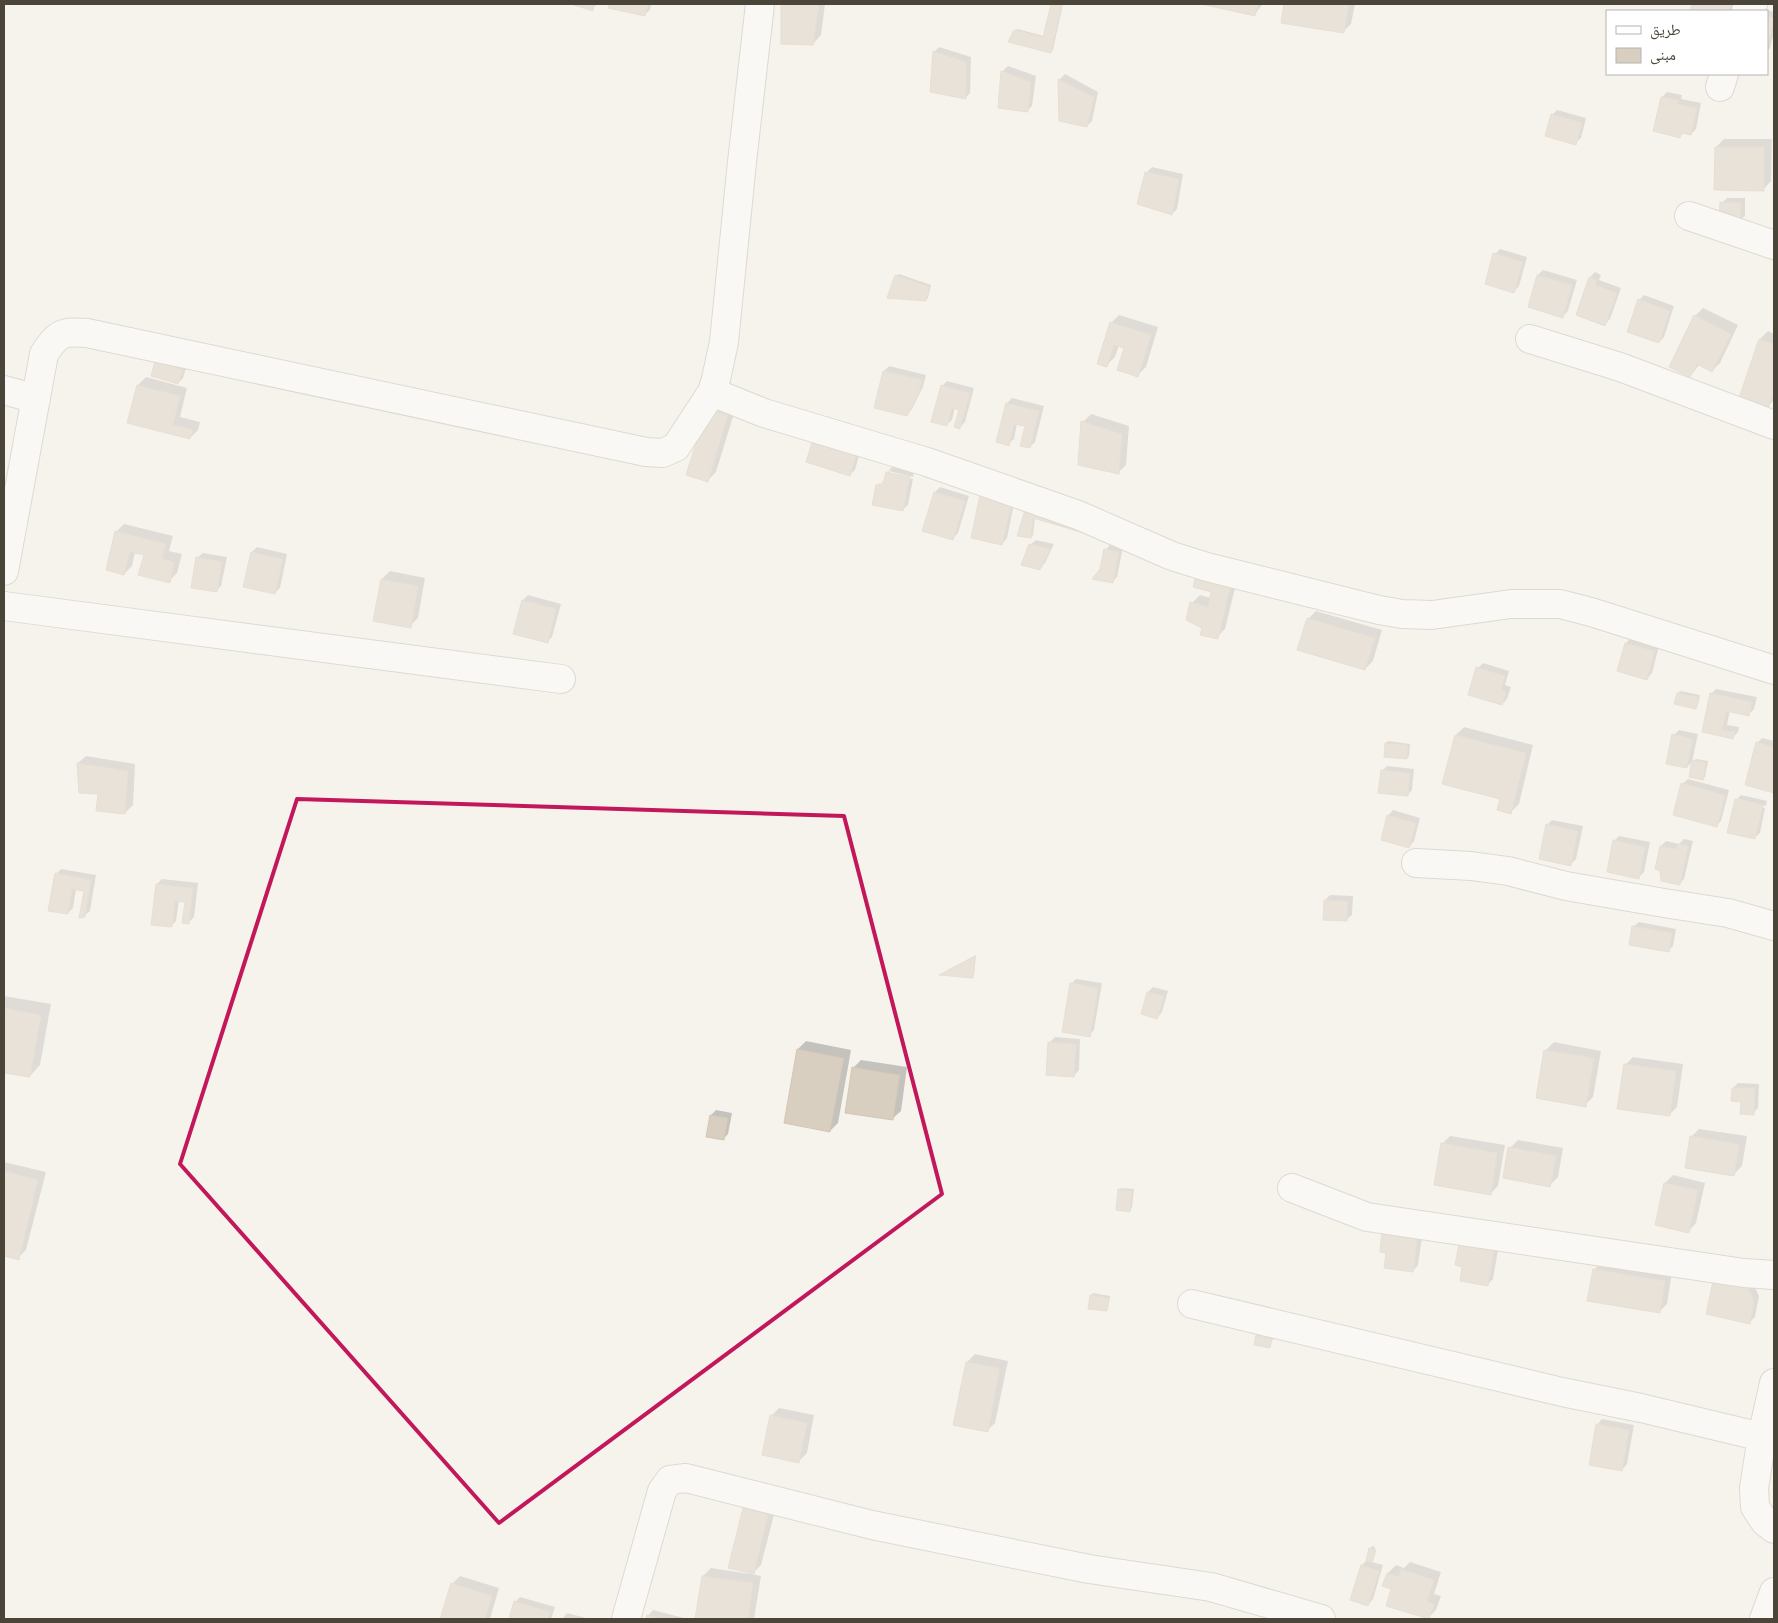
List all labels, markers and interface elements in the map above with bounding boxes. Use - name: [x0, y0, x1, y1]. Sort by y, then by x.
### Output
- legend: [1606, 10, 1768, 75]
- text: طريق: [1650, 21, 1681, 40]
- text: مبنى: [1650, 46, 1676, 65]

